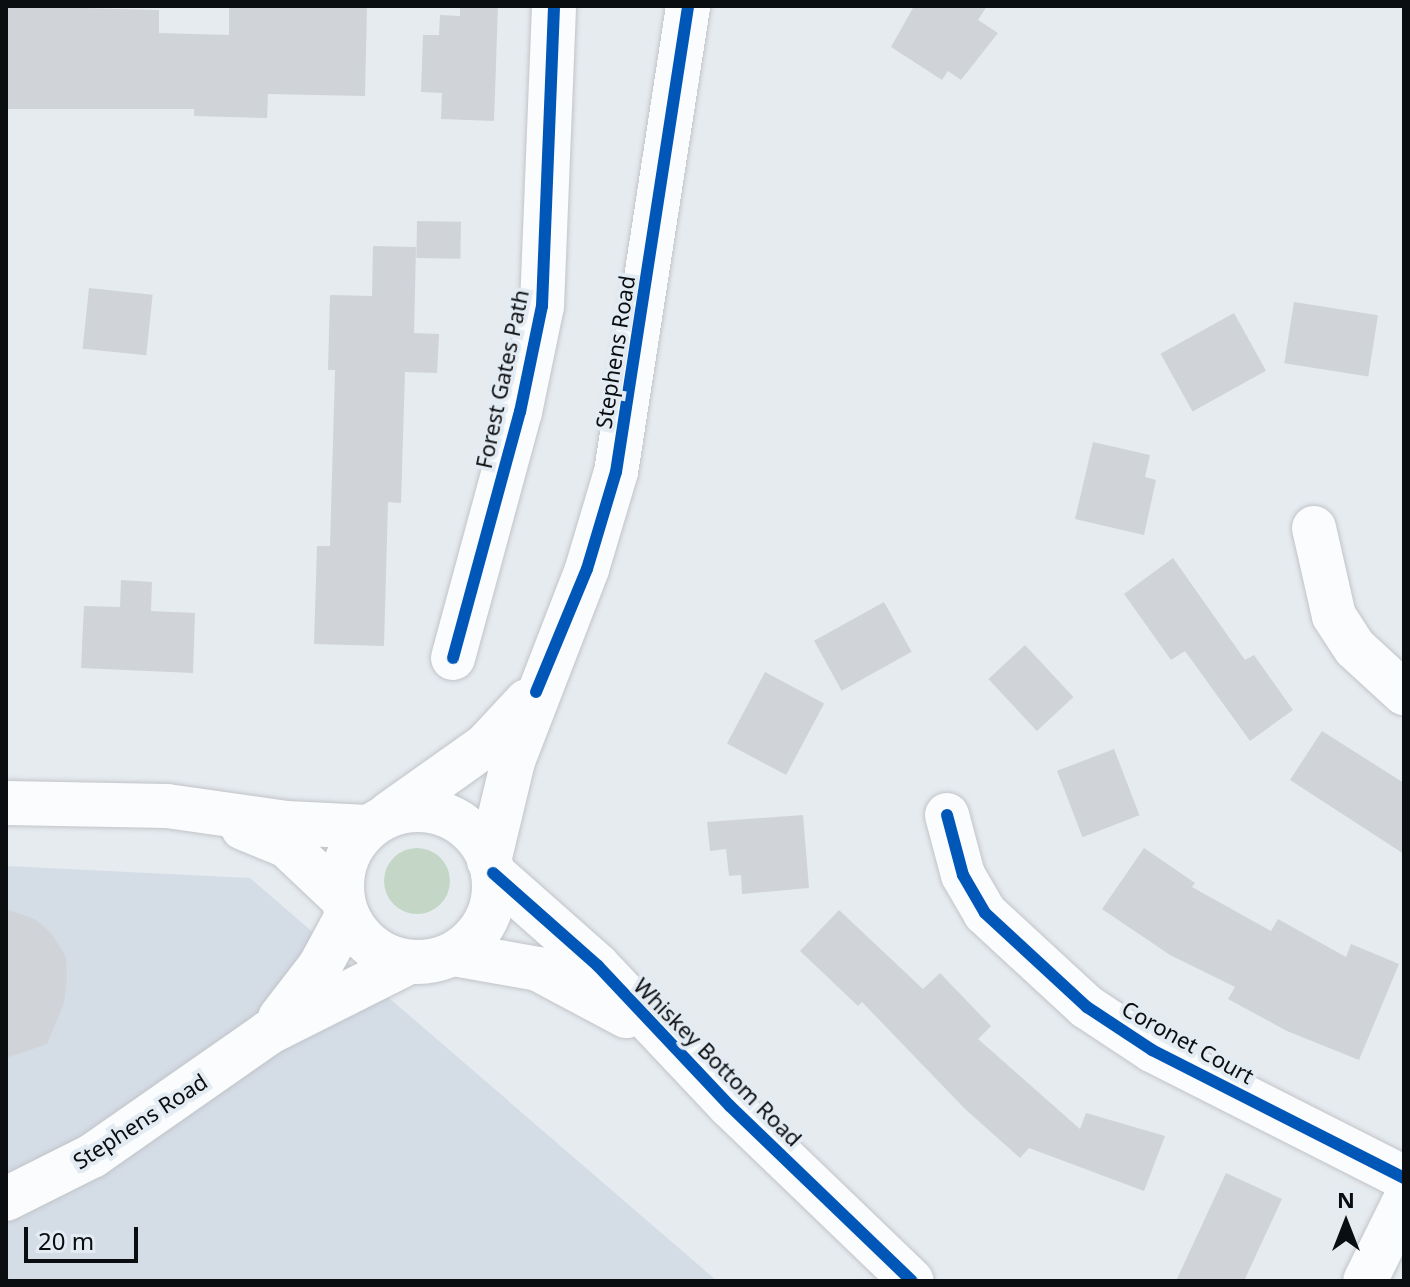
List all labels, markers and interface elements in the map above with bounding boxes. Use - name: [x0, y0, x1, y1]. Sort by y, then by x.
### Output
- street label: Stephens Road: [590, 274, 640, 430]
- street label: Forest Gates Path: [470, 287, 534, 471]
- street label: Whiskey Bottom Road: [628, 972, 808, 1152]
- street label: Coronet Court: [1117, 995, 1259, 1089]
- street label: Stephens Road: [68, 1068, 212, 1174]
- north arrow: [1306, 1183, 1386, 1263]
- text: N: [1337, 1184, 1355, 1214]
- scale bar: [28, 1211, 142, 1261]
- text: 20 m: [38, 1224, 94, 1257]

